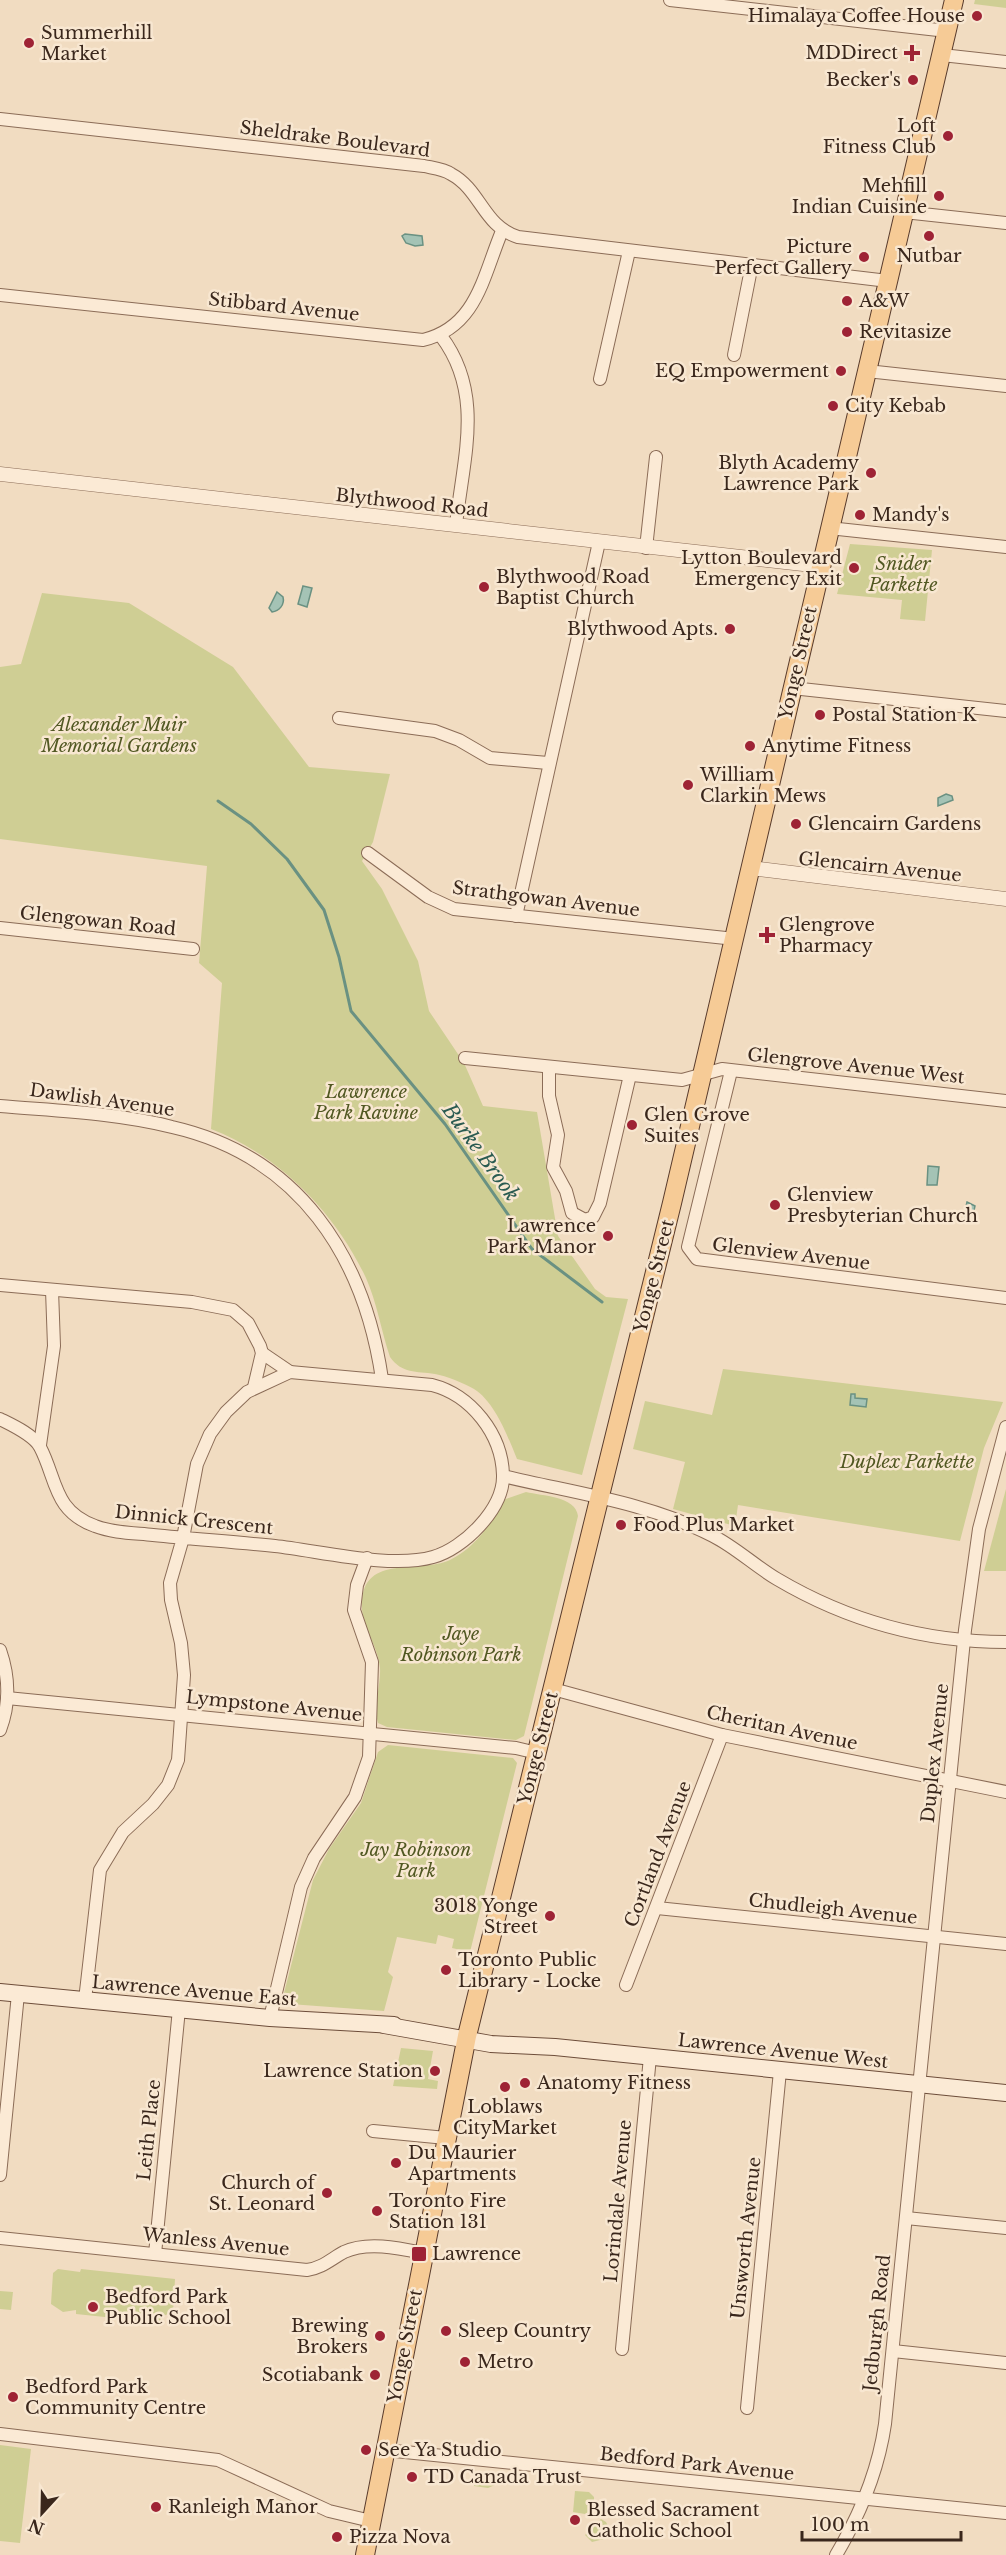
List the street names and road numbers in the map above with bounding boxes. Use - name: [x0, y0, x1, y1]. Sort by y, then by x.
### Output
- street label: Sheldrake Boulevard: [239, 116, 431, 162]
- street label: Stibbard Avenue: [207, 288, 361, 326]
- street label: Blythwood Road: [334, 484, 490, 522]
- street label: Yonge Street: [774, 604, 822, 723]
- street label: Glencairn Avenue: [797, 847, 963, 887]
- street label: Strathgowan Avenue: [451, 877, 641, 921]
- street label: Glengowan Road: [19, 902, 177, 940]
- street label: Glengrove Avenue West: [746, 1044, 966, 1088]
- street label: Dawlish Avenue: [28, 1079, 176, 1121]
- street label: Yonge Street: [629, 1217, 679, 1336]
- street label: Glenview Avenue: [711, 1233, 871, 1275]
- street label: Dinnick Crescent: [114, 1501, 274, 1539]
- street label: Duplex Avenue: [917, 1682, 953, 1824]
- street label: Lympstone Avenue: [185, 1686, 363, 1726]
- street label: Yonge Street: [513, 1689, 563, 1808]
- street label: Cheritan Avenue: [704, 1701, 860, 1755]
- street label: Cortland Avenue: [620, 1778, 696, 1930]
- street label: Chudleigh Avenue: [748, 1889, 918, 1929]
- street label: Lawrence Avenue East: [91, 1971, 297, 2011]
- street label: Lawrence Avenue West: [677, 2029, 890, 2073]
- street label: Leith Place: [133, 2078, 165, 2182]
- street label: Lorindale Avenue: [600, 2119, 636, 2283]
- street label: Unsworth Avenue: [727, 2156, 765, 2320]
- street label: Wanless Avenue: [141, 2223, 290, 2261]
- street label: Jedburgh Road: [859, 2253, 895, 2395]
- street label: Yonge Street: [383, 2287, 427, 2406]
- street label: Bedford Park Avenue: [599, 2443, 795, 2485]

